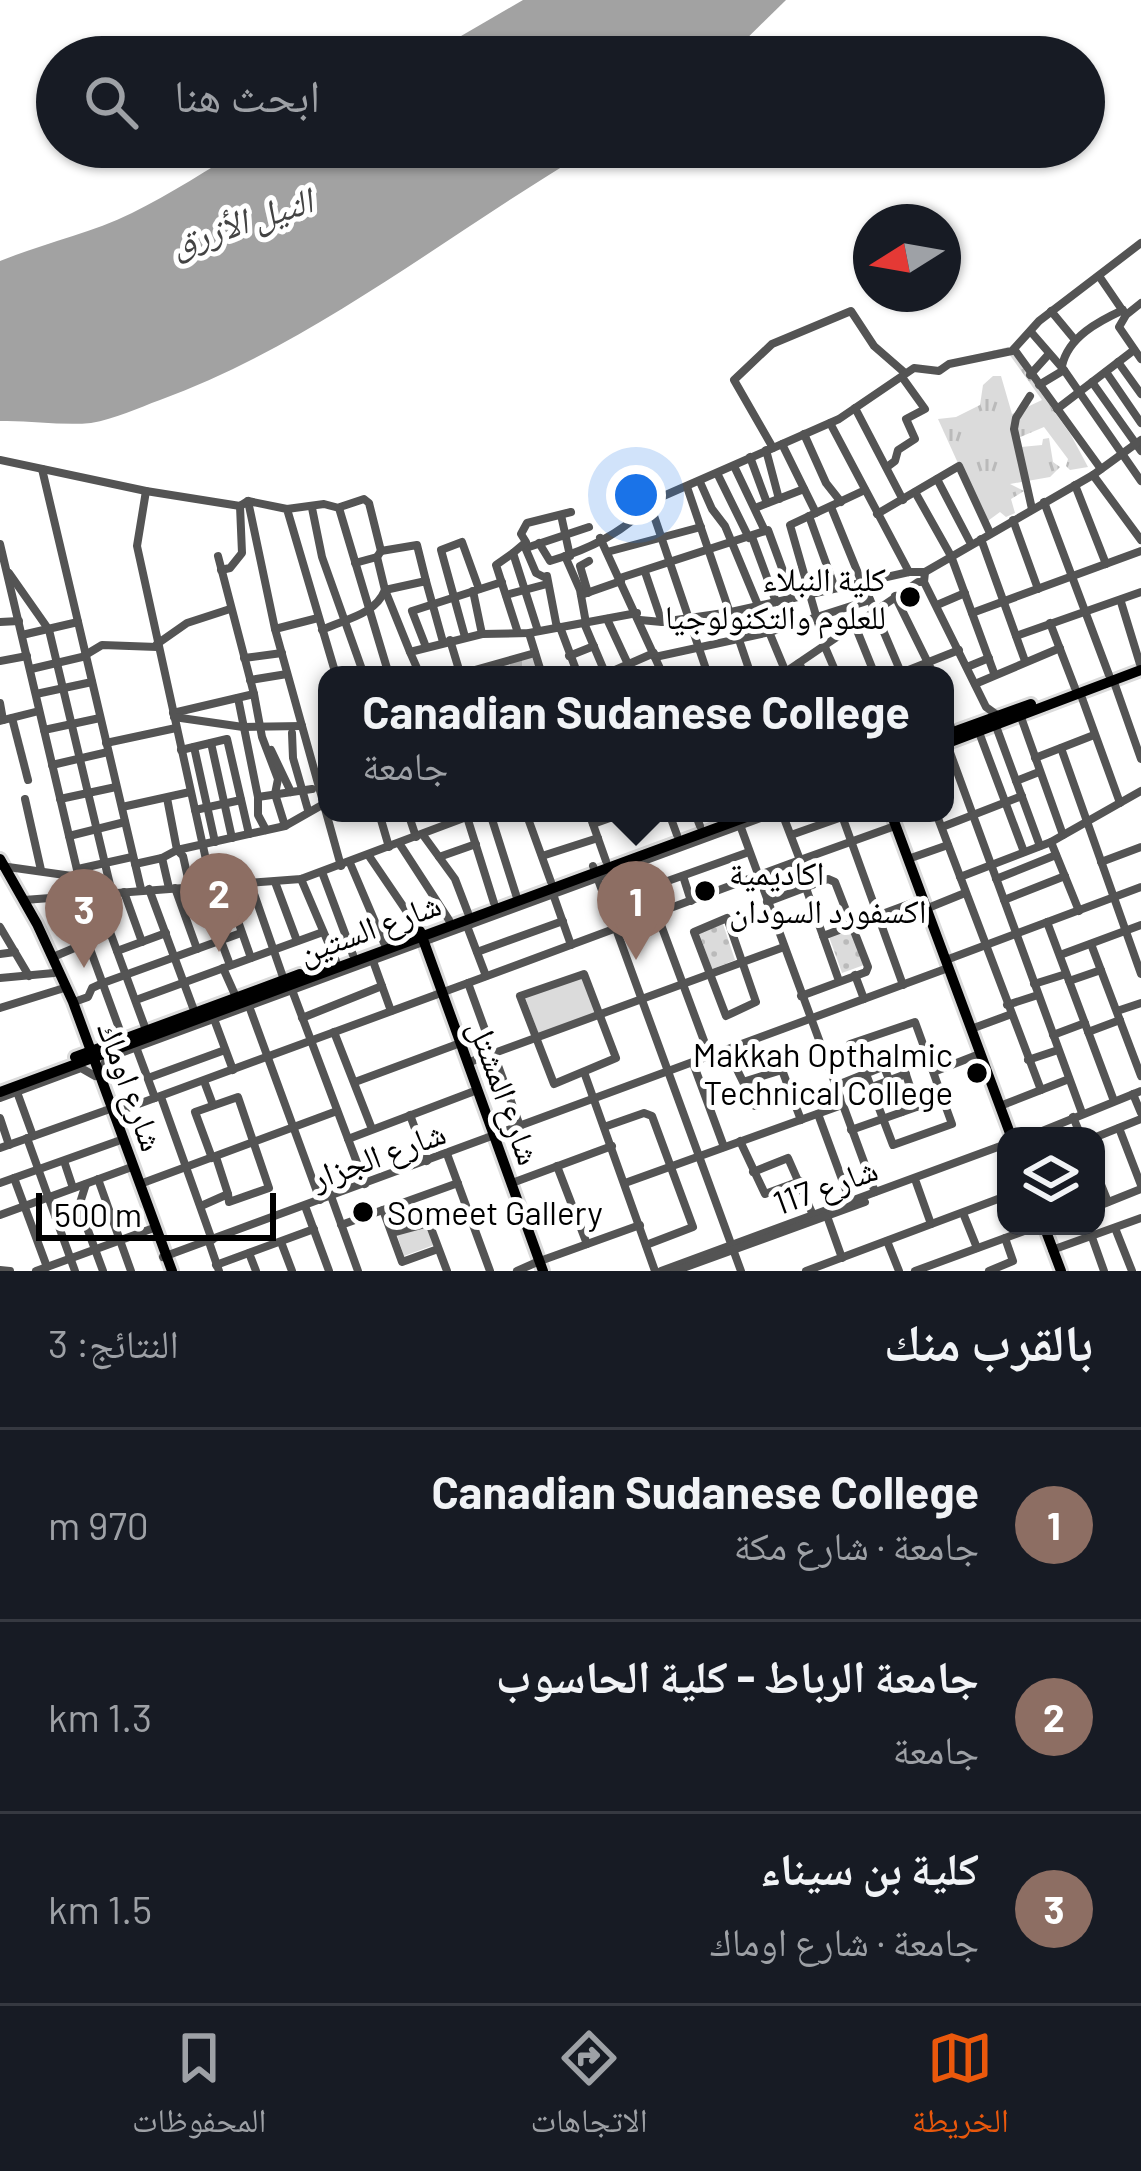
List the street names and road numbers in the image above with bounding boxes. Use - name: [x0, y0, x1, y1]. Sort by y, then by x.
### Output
- street label: شارع الستين: [292, 883, 447, 973]
- street label: شارع المشتل: [459, 1014, 551, 1171]
- street label: شارع اوماك: [88, 1016, 174, 1157]
- street label: شارع الجزار: [304, 1111, 451, 1199]
- street label: شارع 117: [767, 1148, 883, 1224]

